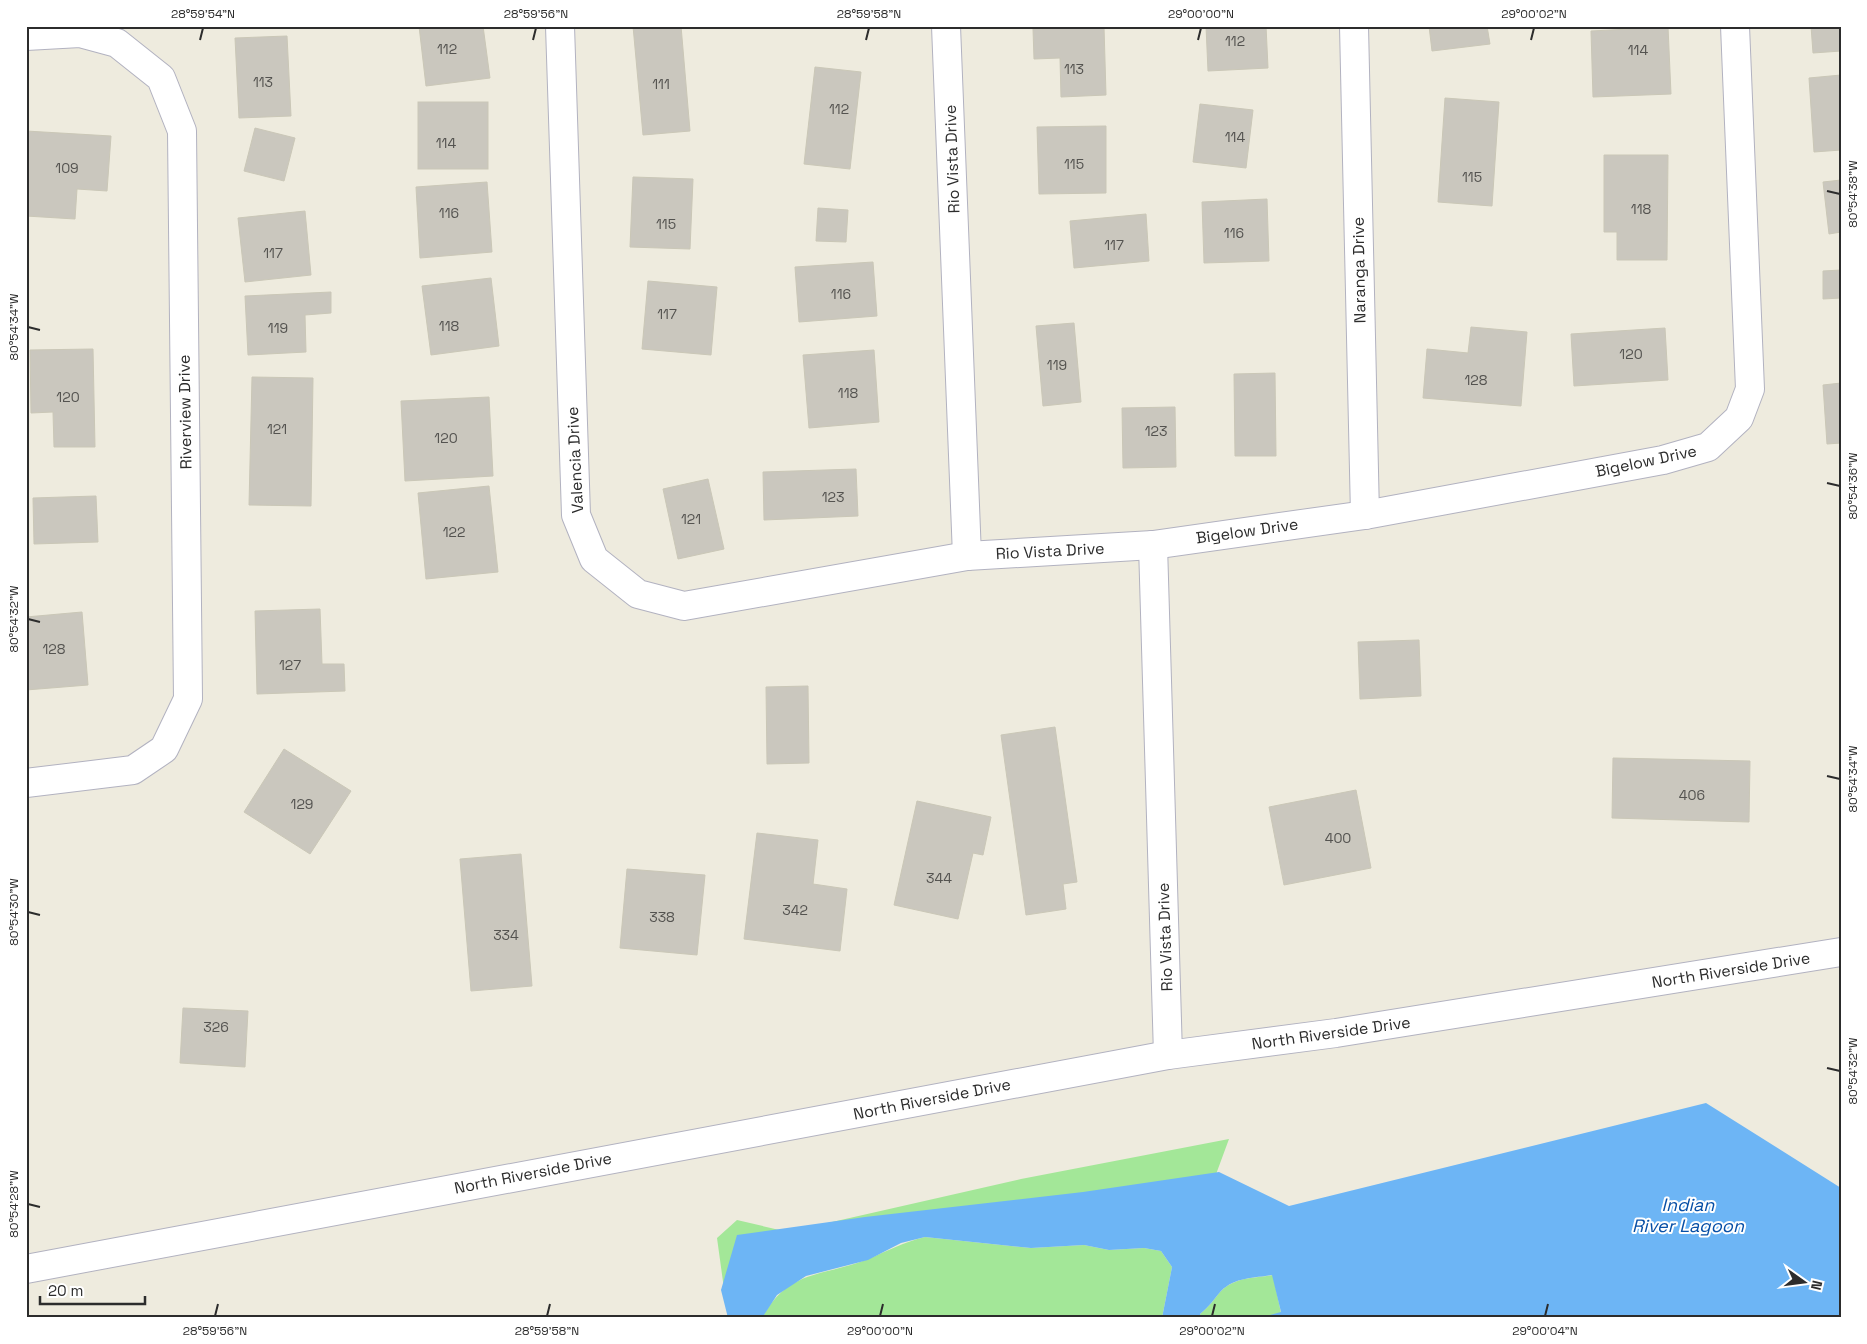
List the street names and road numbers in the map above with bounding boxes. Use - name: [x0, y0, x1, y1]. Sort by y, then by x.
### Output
- street label: Rio Vista Drive: [940, 104, 964, 214]
- street label: Naranga Drive: [1348, 217, 1370, 323]
- street label: Riverview Drive: [173, 354, 197, 470]
- street label: Valencia Drive: [562, 406, 588, 514]
- street label: Bigelow Drive: [1593, 440, 1699, 482]
- street label: Bigelow Drive: [1194, 513, 1300, 549]
- street label: Rio Vista Drive: [995, 538, 1105, 564]
- street label: Rio Vista Drive: [1153, 882, 1177, 992]
- street label: North Riverside Drive: [1650, 947, 1812, 993]
- street label: North Riverside Drive: [1250, 1011, 1412, 1055]
- street label: North Riverside Drive: [851, 1073, 1013, 1125]
- street label: North Riverside Drive: [452, 1147, 614, 1199]

